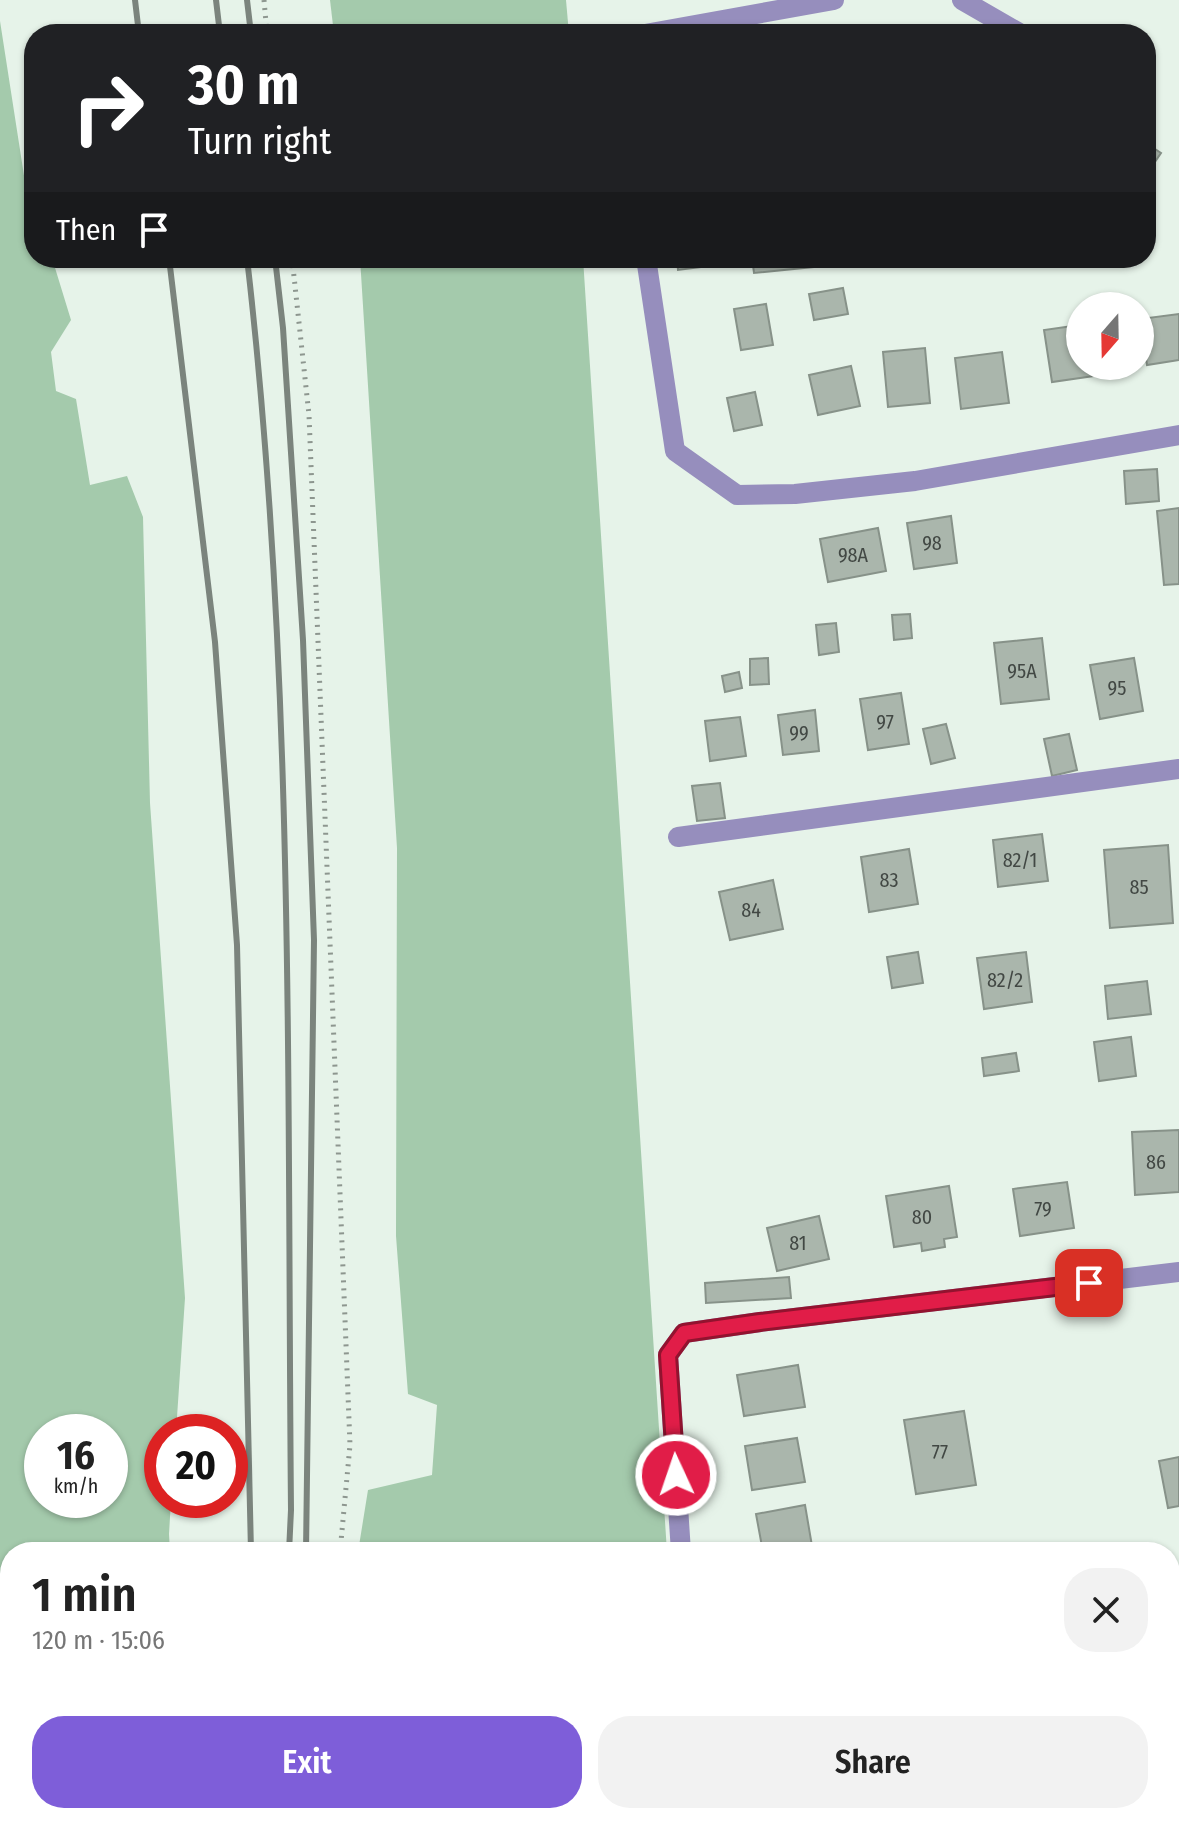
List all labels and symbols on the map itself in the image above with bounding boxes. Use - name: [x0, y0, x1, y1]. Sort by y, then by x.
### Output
- north arrow: [1066, 292, 1154, 380]
- house number: 98: [922, 531, 942, 555]
- house number: 98А: [838, 543, 869, 567]
- house number: 95А: [1007, 659, 1037, 683]
- house number: 95: [1108, 676, 1126, 700]
- house number: 97: [876, 710, 894, 734]
- house number: 99: [789, 721, 809, 745]
- house number: 82/1: [1003, 848, 1037, 872]
- house number: 83: [879, 868, 899, 892]
- house number: 85: [1129, 875, 1149, 899]
- house number: 84: [741, 898, 761, 922]
- house number: 82/2: [987, 968, 1023, 992]
- house number: 86: [1146, 1150, 1166, 1174]
- house number: 79: [1034, 1197, 1052, 1221]
- house number: 80: [912, 1205, 932, 1229]
- house number: 81: [789, 1231, 807, 1255]
- pin: [1055, 1249, 1123, 1317]
- speed limit sign: 20: [144, 1414, 248, 1518]
- position arrow: [634, 1433, 718, 1517]
- house number: 77: [932, 1440, 948, 1464]

